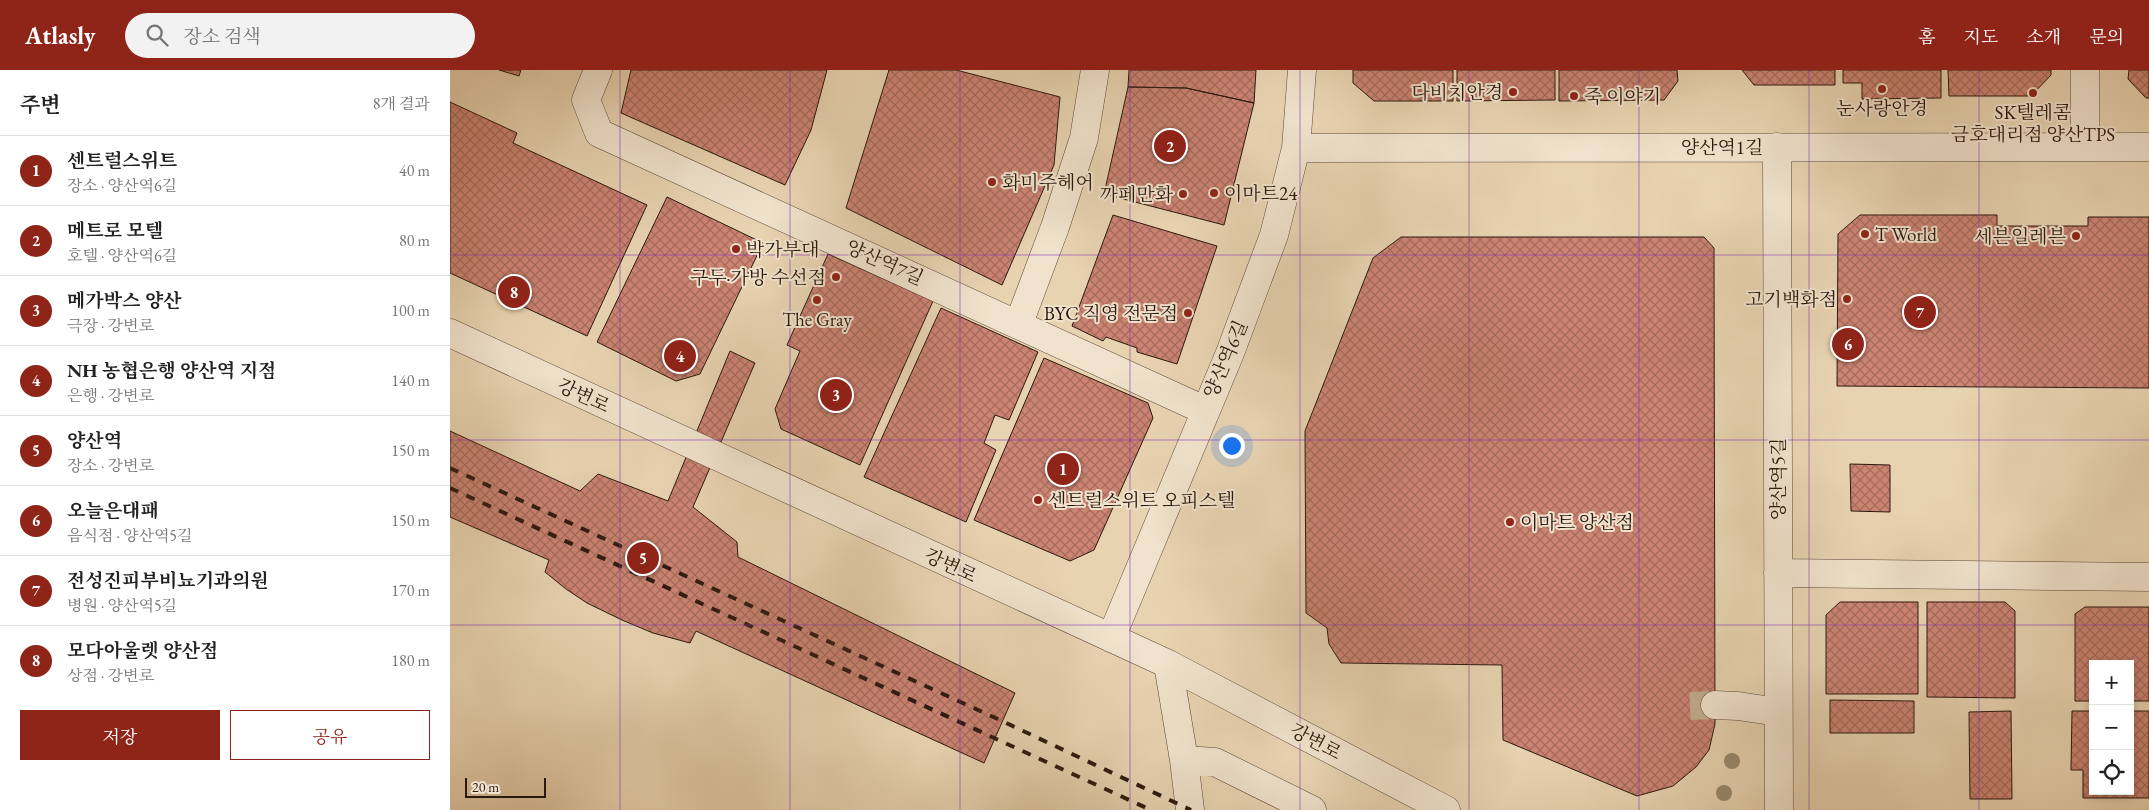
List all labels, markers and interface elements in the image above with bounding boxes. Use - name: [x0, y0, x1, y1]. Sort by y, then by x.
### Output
- search box: [125, 13, 475, 58]
- text: Atlasly: [25, 20, 95, 51]
- icon: search: [143, 21, 171, 49]
- text: 장소 검색: [183, 24, 261, 49]
- text: 홈: [1918, 25, 1936, 48]
- text: 지도: [1964, 25, 1998, 48]
- text: 소개: [2026, 25, 2061, 48]
- text: 문의: [2089, 25, 2124, 48]
- place label: 다비치안경: [1411, 80, 1503, 105]
- marker: 눈사랑안경: [1876, 83, 1888, 95]
- place label: 죽 이야기: [1584, 84, 1661, 109]
- marker: 다비치안경: [1507, 86, 1519, 98]
- marker: SK텔레콤 금호대리점 양산TPS: [2027, 87, 2039, 99]
- marker: 죽 이야기: [1568, 90, 1580, 102]
- text: 주변: [20, 91, 61, 118]
- text: 8개 결과: [373, 93, 430, 114]
- place label: 눈사랑안경: [1836, 96, 1928, 121]
- place label: SK텔레콤 금호대리점 양산TPS: [1951, 100, 2115, 147]
- pin: 2: [1154, 127, 1186, 165]
- street label: 양산역1길: [1681, 135, 1763, 160]
- text: 센트럴스위트: [67, 148, 177, 173]
- text: 1: [32, 160, 40, 181]
- text: 40 m: [399, 160, 430, 181]
- place label: 화미주헤어: [1002, 170, 1094, 195]
- text: 장소 · 양산역6길: [67, 175, 177, 196]
- marker: 화미주헤어: [986, 176, 998, 188]
- place label: 이마트24: [1224, 181, 1298, 206]
- place label: 까페만화: [1100, 182, 1174, 207]
- marker: 이마트24: [1208, 187, 1220, 199]
- marker: 까페만화: [1177, 188, 1189, 200]
- text: 메트로 모텔: [67, 218, 163, 243]
- place label: T World: [1875, 222, 1937, 247]
- place label: 세븐일레븐: [1974, 224, 2066, 249]
- marker: T World: [1859, 228, 1871, 240]
- text: 2: [32, 230, 40, 251]
- text: 80 m: [399, 230, 430, 251]
- marker: 세븐일레븐: [2070, 230, 2082, 242]
- street label: 양산역7길: [842, 234, 928, 291]
- place label: 박가부대: [746, 237, 819, 262]
- marker: 박가부대: [730, 243, 742, 255]
- text: 호텔 · 양산역6길: [67, 245, 177, 266]
- place label: 구두·가방 수선점: [690, 265, 826, 290]
- marker: 구두·가방 수선점: [830, 271, 842, 283]
- pin: 8: [498, 273, 530, 311]
- place label: 고기백화점: [1745, 287, 1837, 312]
- text: 메가박스 양산: [67, 288, 182, 313]
- marker: 고기백화점: [1841, 293, 1853, 305]
- pin: 7: [1904, 293, 1936, 331]
- marker: The Gray: [811, 294, 823, 306]
- text: 3: [32, 300, 40, 321]
- text: 100 m: [391, 300, 430, 321]
- place label: BYC 직영 전문점: [1044, 301, 1178, 326]
- place label: The Gray: [782, 307, 852, 332]
- marker: BYC 직영 전문점: [1182, 307, 1194, 319]
- text: 극장 · 강변로: [67, 315, 154, 336]
- street label: 양산역6길: [1198, 316, 1253, 402]
- pin: 6: [1832, 325, 1864, 363]
- pin: 4: [664, 337, 696, 375]
- text: NH 농협은행 양산역 지점: [67, 358, 276, 383]
- text: 4: [32, 370, 40, 391]
- text: 140 m: [391, 370, 430, 391]
- street label: 강변로: [554, 372, 614, 418]
- pin: 3: [820, 376, 852, 414]
- text: 은행 · 강변로: [67, 385, 154, 406]
- text: 양산역: [67, 428, 122, 453]
- your location: [1219, 433, 1245, 459]
- street label: 양산역5길: [1766, 438, 1791, 520]
- text: 5: [32, 440, 40, 461]
- text: 150 m: [391, 440, 430, 461]
- pin: 1: [1047, 450, 1079, 488]
- text: 장소 · 강변로: [67, 455, 154, 476]
- place label: 센트럴스위트 오피스텔: [1048, 488, 1235, 513]
- marker: 센트럴스위트 오피스텔: [1032, 494, 1044, 506]
- text: 오늘은대패: [67, 498, 159, 523]
- text: 6: [32, 510, 40, 531]
- text: 150 m: [391, 510, 430, 531]
- place label: 이마트 양산점: [1520, 510, 1634, 535]
- marker: 이마트 양산점: [1504, 516, 1516, 528]
- text: 음식점 · 양산역5길: [67, 525, 192, 546]
- pin: 5: [627, 539, 659, 577]
- street label: 강변로: [921, 542, 981, 588]
- text: 전성진피부비뇨기과의원: [67, 568, 269, 593]
- text: 7: [32, 580, 40, 601]
- text: 170 m: [391, 580, 430, 601]
- text: 병원 · 양산역5길: [67, 595, 177, 616]
- text: 모다아울렛 양산점: [67, 638, 218, 663]
- text: 8: [32, 650, 40, 671]
- text: 180 m: [391, 650, 430, 671]
- map controls: [2089, 660, 2134, 795]
- button: +: [2089, 660, 2134, 705]
- text: 상점 · 강변로: [67, 665, 154, 686]
- button: −: [2089, 705, 2134, 750]
- button: 저장: [20, 710, 220, 760]
- button: 공유: [230, 710, 430, 760]
- street label: 강변로: [1286, 717, 1346, 765]
- button: locate: [2089, 750, 2134, 795]
- scale bar: [465, 775, 546, 798]
- text: 20 m: [472, 778, 499, 796]

